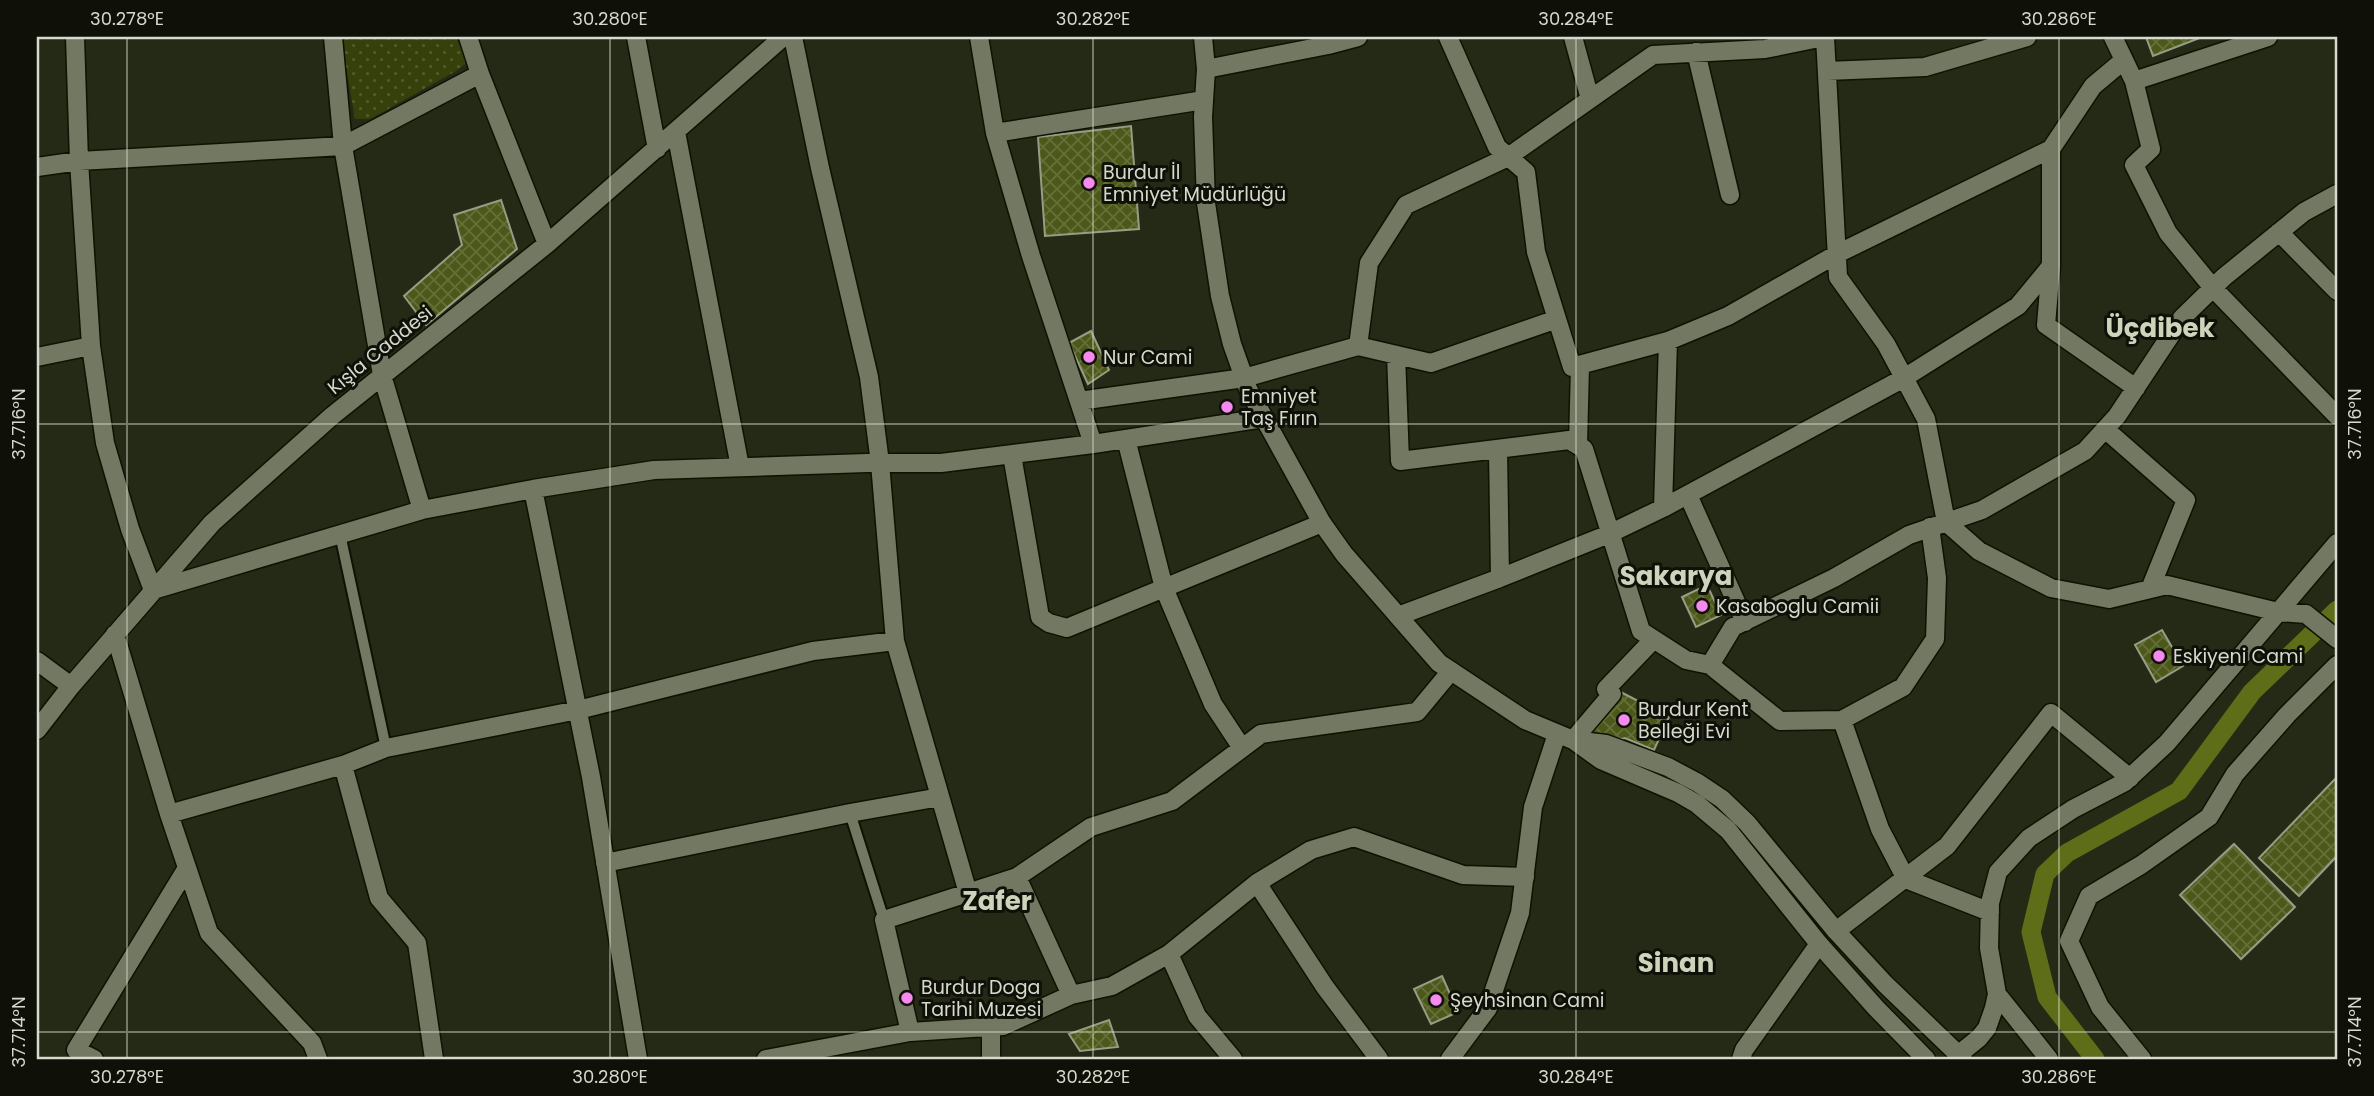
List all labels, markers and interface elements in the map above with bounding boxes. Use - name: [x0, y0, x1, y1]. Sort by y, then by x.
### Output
- text: 30.278°E: [90, 6, 164, 31]
- text: 30.280°E: [572, 6, 648, 31]
- text: 30.282°E: [1056, 6, 1130, 31]
- text: 30.284°E: [1538, 6, 1614, 31]
- text: 30.286°E: [2021, 6, 2097, 31]
- place label: Burdur İl Emniyet Müdürlüğü: [1103, 159, 1286, 208]
- marker: Burdur İl Emniyet Müdürlüğü: [1081, 175, 1097, 191]
- street label: Kışla Caddesi: [322, 299, 438, 401]
- district label: Üçdibek: [2105, 310, 2215, 346]
- place label: Nur Cami: [1103, 344, 1192, 371]
- marker: Nur Cami: [1081, 349, 1097, 365]
- place label: Emniyet Taş Fırın: [1241, 383, 1317, 432]
- text: 37.716°N: [6, 388, 31, 460]
- text: 37.716°N: [2342, 388, 2367, 460]
- marker: Emniyet Taş Fırın: [1219, 399, 1235, 415]
- district label: Sakarya: [1620, 558, 1732, 594]
- place label: Kasaboglu Camii: [1716, 593, 1879, 620]
- marker: Kasaboglu Camii: [1694, 598, 1710, 614]
- place label: Eskiyeni Cami: [2173, 643, 2303, 670]
- marker: Eskiyeni Cami: [2151, 648, 2167, 664]
- place label: Burdur Kent Belleği Evi: [1638, 696, 1748, 745]
- marker: Burdur Kent Belleği Evi: [1616, 712, 1632, 728]
- district label: Zafer: [962, 883, 1032, 919]
- district label: Sinan: [1638, 945, 1714, 981]
- place label: Burdur Doga Tarihi Muzesi: [921, 974, 1041, 1023]
- place label: Şeyhsinan Cami: [1450, 987, 1604, 1014]
- marker: Burdur Doga Tarihi Muzesi: [899, 990, 915, 1006]
- marker: Şeyhsinan Cami: [1428, 992, 1444, 1008]
- text: 37.714°N: [6, 996, 31, 1068]
- text: 37.714°N: [2342, 996, 2367, 1068]
- text: 30.278°E: [90, 1064, 164, 1089]
- text: 30.280°E: [572, 1064, 648, 1089]
- text: 30.282°E: [1056, 1064, 1130, 1089]
- text: 30.284°E: [1538, 1064, 1614, 1089]
- text: 30.286°E: [2021, 1064, 2097, 1089]

